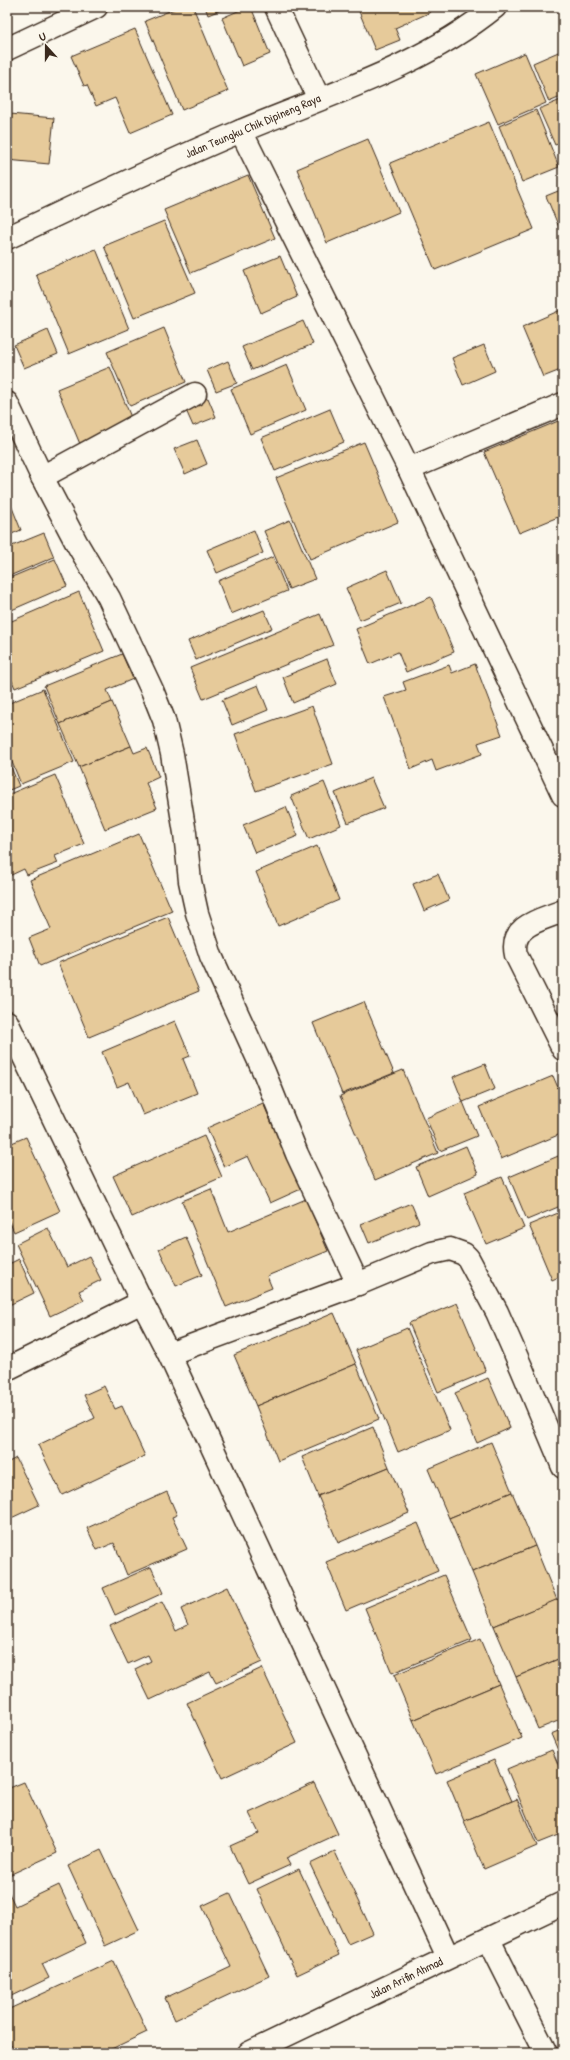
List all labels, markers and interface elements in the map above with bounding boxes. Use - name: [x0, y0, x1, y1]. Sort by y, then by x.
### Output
- north arrow: [26, 26, 66, 66]
- text: U: [37, 29, 48, 44]
- street label: Jalan Teungku Chik Dipineng Raya: [182, 89, 323, 162]
- street label: Jalan Arifin Ahmad: [366, 1952, 446, 2003]

